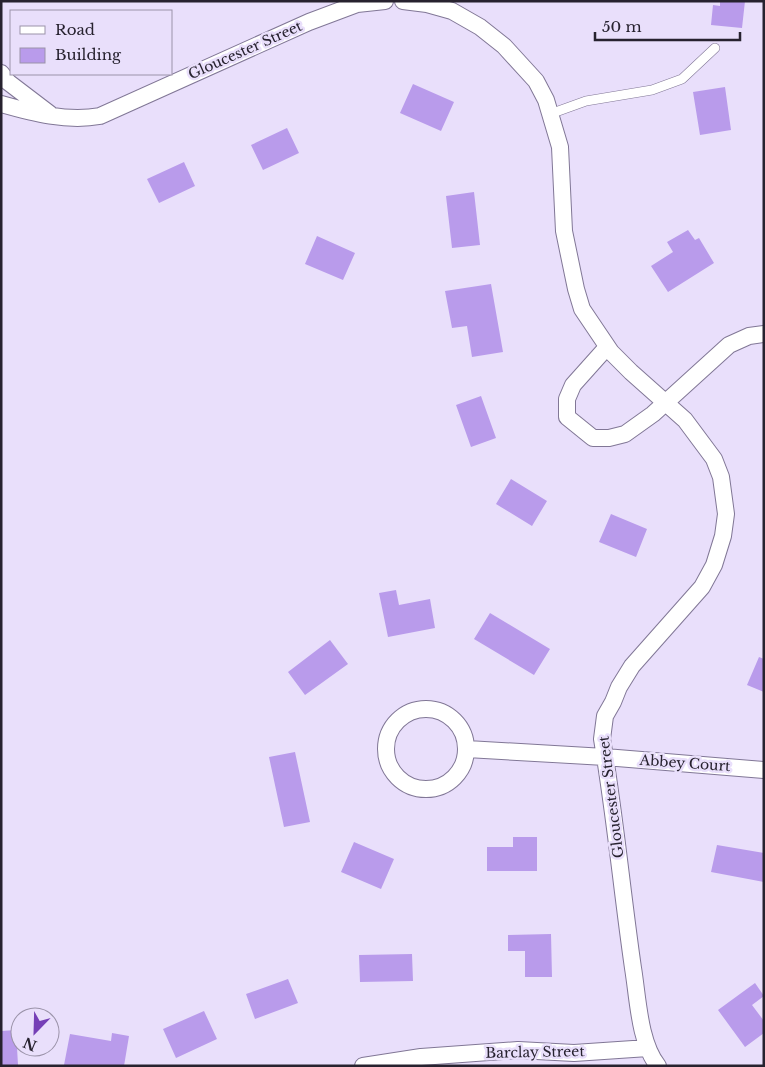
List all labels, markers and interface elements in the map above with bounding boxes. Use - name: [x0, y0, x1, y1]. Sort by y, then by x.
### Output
- legend: [10, 10, 172, 75]
- scale bar: [595, 10, 740, 42]
- street label: Gloucester Street: [185, 16, 305, 83]
- text: 50 m: [602, 17, 642, 36]
- text: Road: [55, 20, 95, 39]
- text: Building: [55, 45, 122, 64]
- street label: Gloucester Street: [594, 734, 627, 859]
- street label: Abbey Court: [638, 751, 732, 775]
- north arrow: [10, 1007, 60, 1057]
- text: N: [20, 1033, 39, 1055]
- street label: Barclay Street: [485, 1042, 585, 1062]

